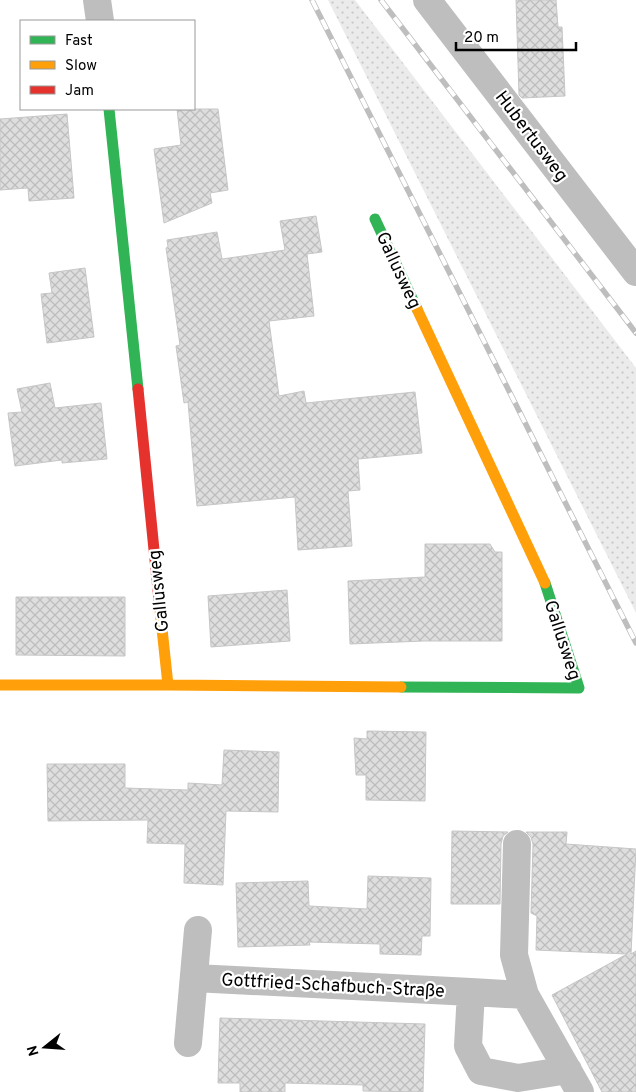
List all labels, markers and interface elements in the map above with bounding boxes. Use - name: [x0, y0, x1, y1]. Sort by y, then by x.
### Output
- legend: [20, 20, 195, 110]
- scale bar: [456, 20, 576, 52]
- text: 20 m: [464, 29, 499, 48]
- text: Fast: [65, 32, 93, 51]
- text: Slow: [65, 57, 97, 76]
- text: Jam: [65, 82, 94, 101]
- street label: Hubertusweg: [489, 87, 572, 187]
- street label: Gallusweg: [370, 228, 425, 313]
- street label: Gallusweg: [144, 549, 175, 633]
- street label: Gallusweg: [538, 598, 585, 683]
- street label: Gottfried-Schafbuch-Straße: [221, 969, 445, 1004]
- north arrow: [20, 1022, 70, 1072]
- text: N: [24, 1043, 44, 1058]

